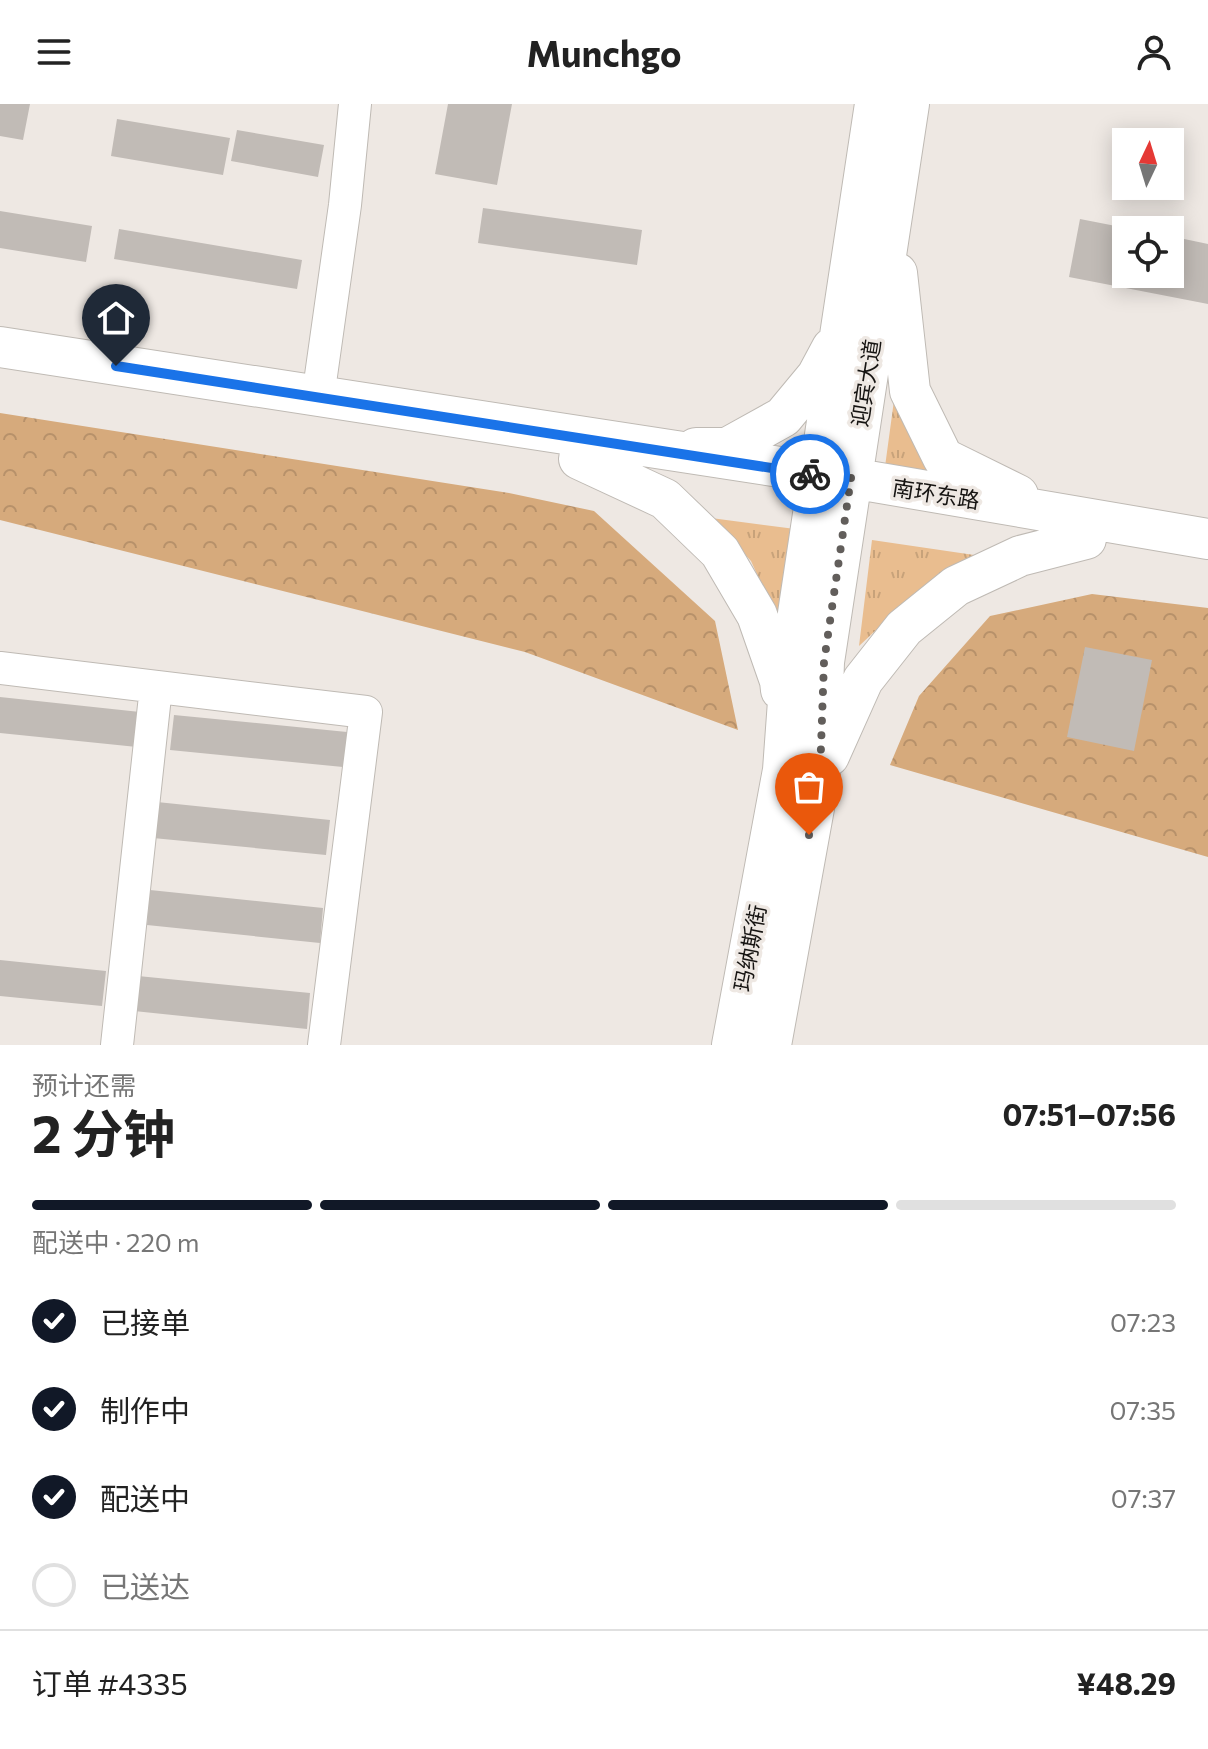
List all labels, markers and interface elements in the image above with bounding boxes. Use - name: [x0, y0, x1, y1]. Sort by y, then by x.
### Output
- icon: menu: [32, 30, 76, 74]
- text: Munchgo: [526, 30, 682, 74]
- icon: person: [1132, 30, 1176, 74]
- north arrow: [1112, 128, 1184, 200]
- map controls: [1112, 128, 1184, 288]
- button: locate: [1112, 216, 1184, 288]
- pin: [82, 284, 150, 366]
- icon: home: [94, 296, 138, 340]
- street label: 迎宾大道: [845, 337, 886, 428]
- courier: [770, 434, 850, 514]
- icon: bike: [788, 452, 832, 496]
- street label: 南环东路: [891, 473, 982, 514]
- pin: [775, 753, 843, 835]
- icon: bag: [787, 765, 831, 809]
- street label: 玛纳斯街: [728, 902, 771, 994]
- text: 预计还需: [32, 1069, 136, 1100]
- text: 07:51–07:56: [1002, 1095, 1176, 1132]
- text: 2 分钟: [32, 1100, 176, 1164]
- text: 配送中 · 220 m: [32, 1226, 200, 1257]
- icon: check: [32, 1299, 76, 1343]
- text: 已接单: [100, 1303, 190, 1340]
- text: 07:23: [1110, 1306, 1176, 1337]
- icon: check: [32, 1387, 76, 1431]
- text: 制作中: [100, 1391, 190, 1428]
- text: 07:35: [1110, 1394, 1176, 1425]
- icon: check: [32, 1475, 76, 1519]
- text: 配送中: [100, 1479, 190, 1516]
- text: 07:37: [1111, 1482, 1176, 1513]
- text: 已送达: [100, 1567, 190, 1604]
- text: 订单 #4335: [32, 1664, 188, 1701]
- text: ¥48.29: [1077, 1664, 1176, 1701]

